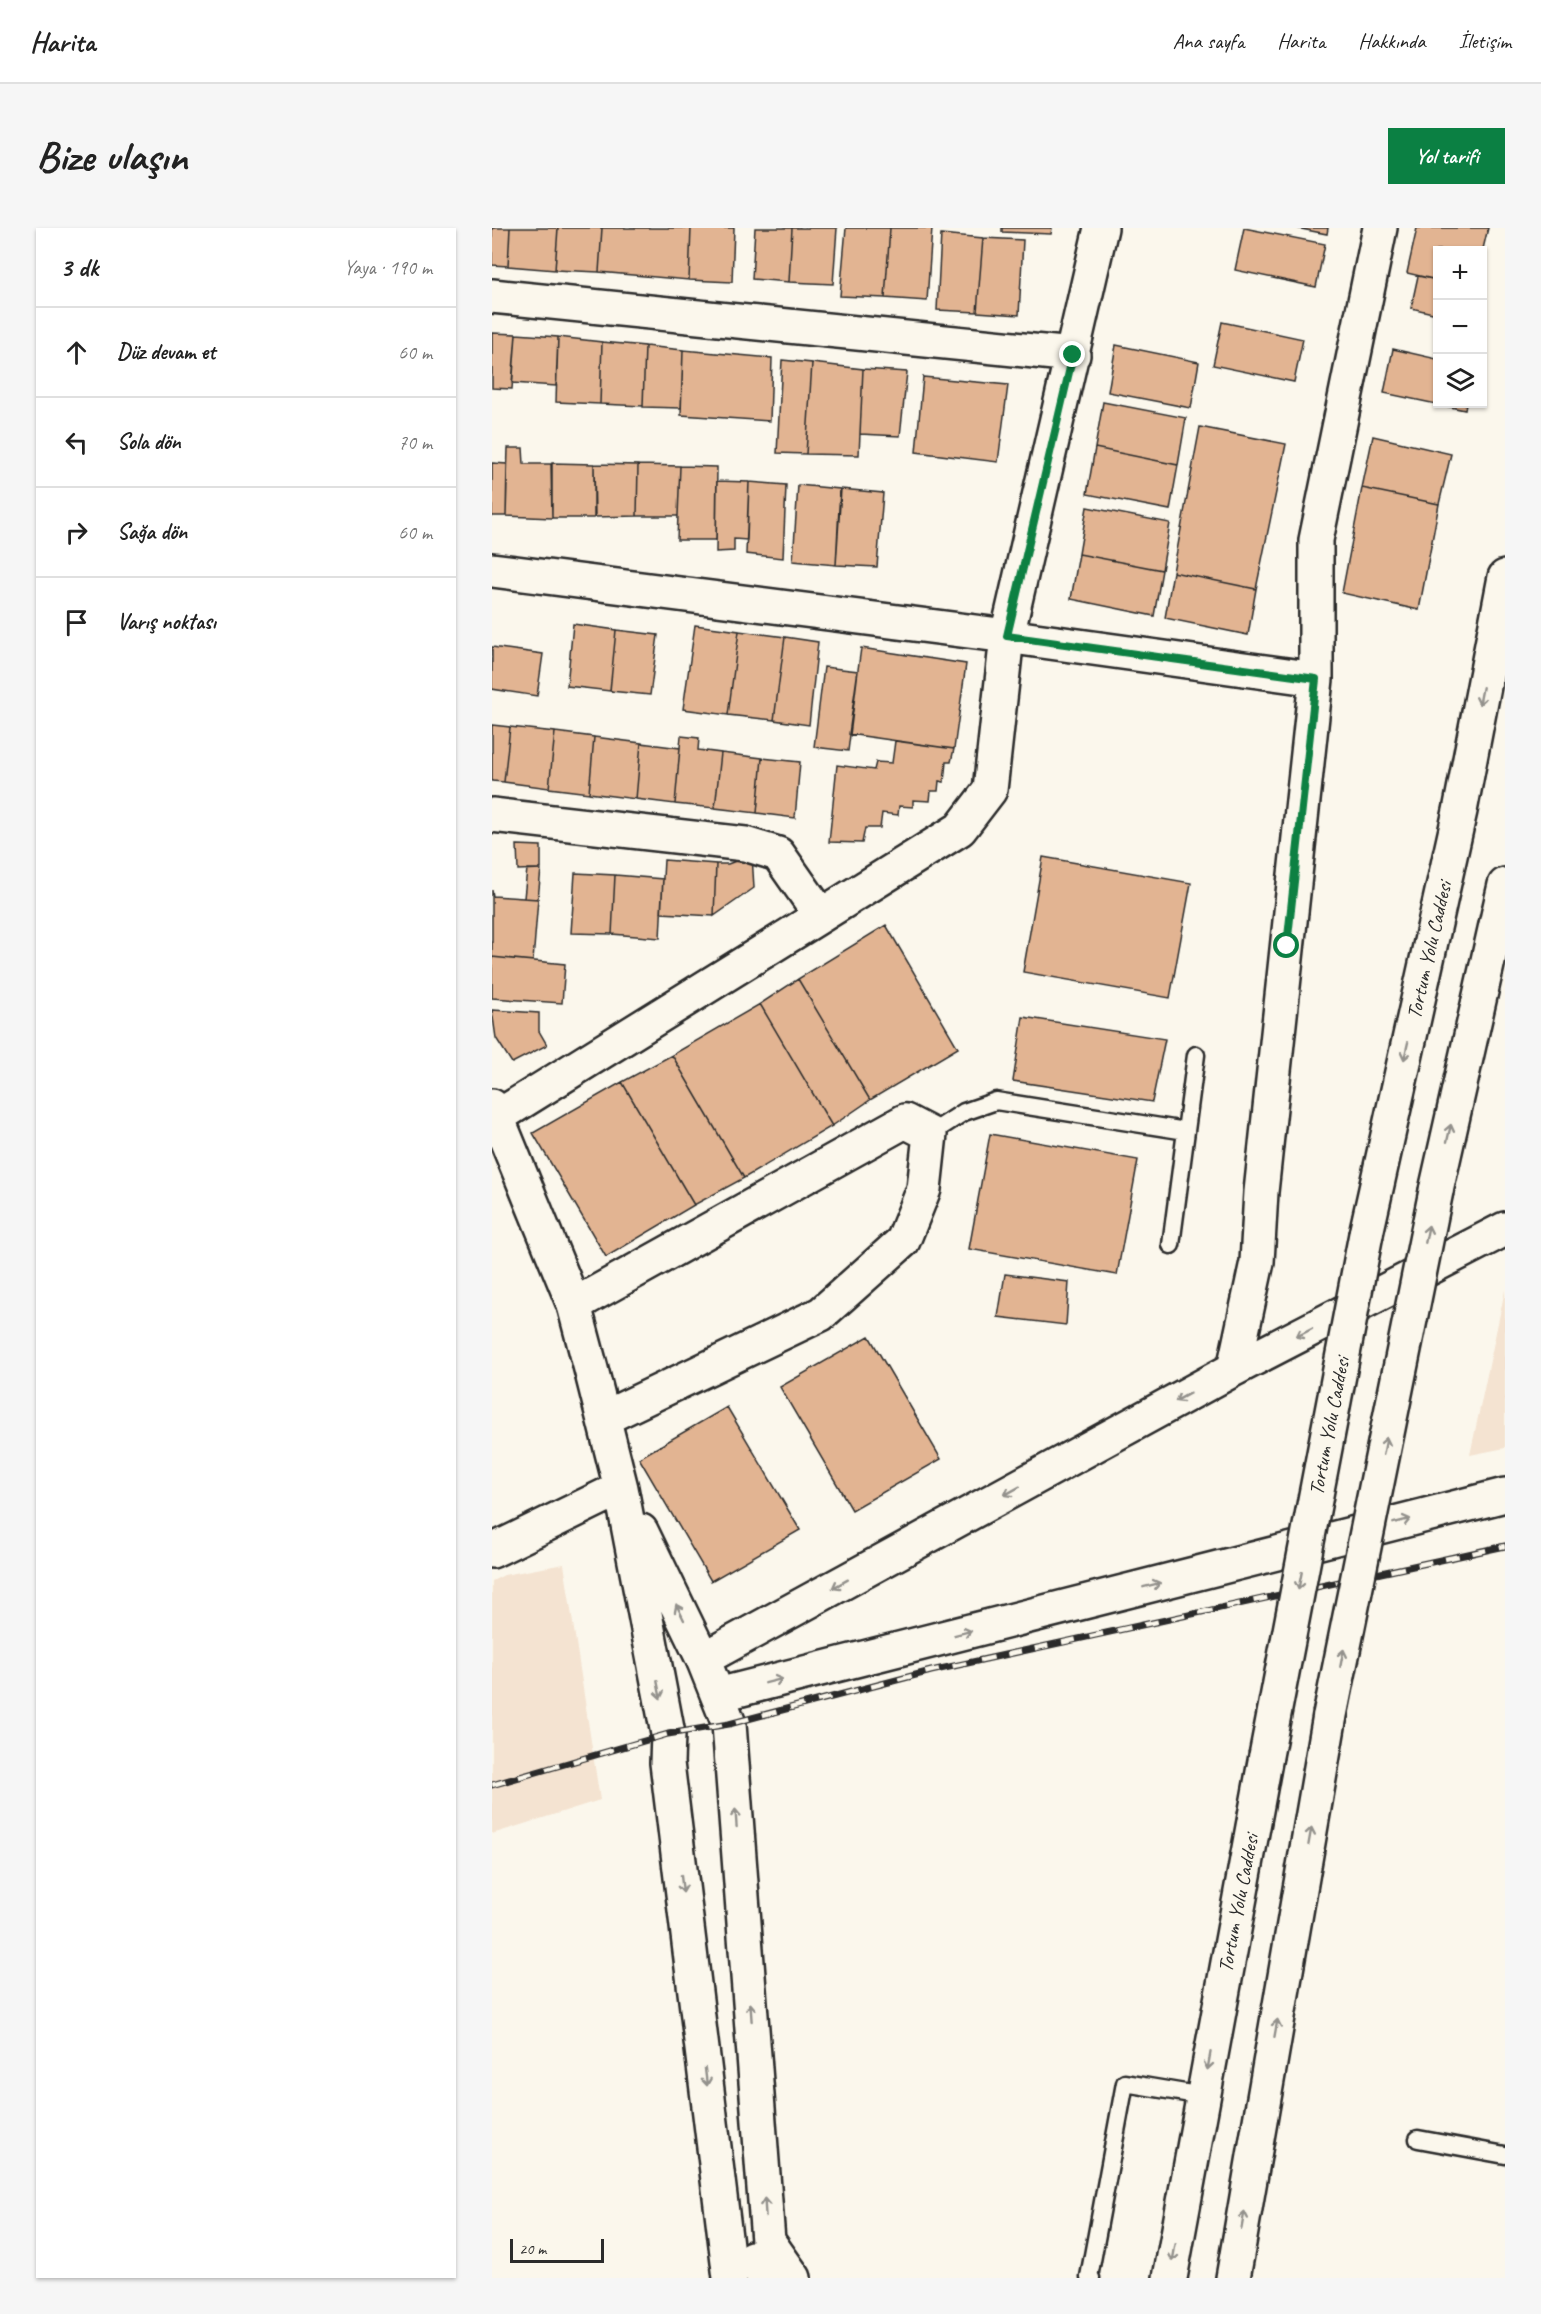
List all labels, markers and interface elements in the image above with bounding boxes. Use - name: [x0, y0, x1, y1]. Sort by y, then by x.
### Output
- text: Harita: [30, 24, 95, 59]
- text: Ana sayfa: [1173, 28, 1244, 54]
- text: Harita: [1277, 28, 1325, 54]
- text: Hakkında: [1358, 28, 1426, 54]
- text: İletişim: [1459, 28, 1511, 54]
- button: Yol tarifi: [1388, 128, 1505, 184]
- text: Bize ulaşın: [36, 130, 187, 183]
- map controls: [1433, 246, 1487, 408]
- button: +: [1433, 246, 1487, 300]
- text: 3 dk: [60, 251, 98, 284]
- text: Yaya · 190 m: [344, 255, 432, 280]
- button: −: [1433, 300, 1487, 354]
- icon: ahead: [60, 336, 93, 369]
- text: Düz devam et: [117, 338, 215, 366]
- text: 60 m: [398, 340, 432, 365]
- route end: [1059, 341, 1085, 367]
- button: layers: [1433, 354, 1487, 408]
- icon: left: [60, 426, 93, 459]
- text: Sola dön: [117, 428, 181, 456]
- text: 70 m: [398, 430, 432, 455]
- icon: right: [60, 516, 93, 549]
- text: Sağa dön: [117, 518, 187, 546]
- text: 60 m: [398, 520, 432, 545]
- icon: arrive: [60, 606, 93, 639]
- text: Varış noktası: [117, 608, 216, 636]
- one-way arrow: [1475, 686, 1486, 705]
- street label: Tortum Yolu Caddesi: [1401, 876, 1458, 1021]
- route start: [1273, 932, 1299, 958]
- one-way arrow: [1400, 1041, 1412, 1060]
- one-way arrow: [1444, 1124, 1455, 1144]
- one-way arrow: [1422, 1225, 1434, 1244]
- one-way arrow: [1295, 1328, 1313, 1339]
- street label: Tortum Yolu Caddesi: [1303, 1352, 1356, 1497]
- one-way arrow: [1175, 1391, 1192, 1403]
- one-way arrow: [1380, 1437, 1391, 1456]
- one-way arrow: [1003, 1486, 1021, 1497]
- one-way arrow: [1393, 1514, 1412, 1526]
- one-way arrow: [1294, 1570, 1305, 1590]
- one-way arrow: [1143, 1578, 1162, 1590]
- one-way arrow: [832, 1579, 850, 1590]
- one-way arrow: [674, 1604, 686, 1622]
- one-way arrow: [954, 1626, 973, 1638]
- one-way arrow: [1337, 1648, 1348, 1668]
- one-way arrow: [765, 1674, 784, 1686]
- one-way arrow: [654, 1680, 665, 1700]
- one-way arrow: [730, 1808, 741, 1828]
- one-way arrow: [1304, 1827, 1315, 1846]
- street label: Tortum Yolu Caddesi: [1212, 1829, 1265, 1974]
- one-way arrow: [677, 1873, 688, 1893]
- one-way arrow: [745, 2003, 756, 2023]
- one-way arrow: [1271, 2019, 1282, 2039]
- one-way arrow: [1203, 2051, 1214, 2071]
- one-way arrow: [700, 2067, 711, 2087]
- one-way arrow: [760, 2197, 771, 2217]
- one-way arrow: [1238, 2211, 1249, 2231]
- scale bar: [510, 2236, 604, 2264]
- text: 20 m: [519, 2239, 546, 2259]
- one-way arrow: [1168, 2243, 1179, 2262]

